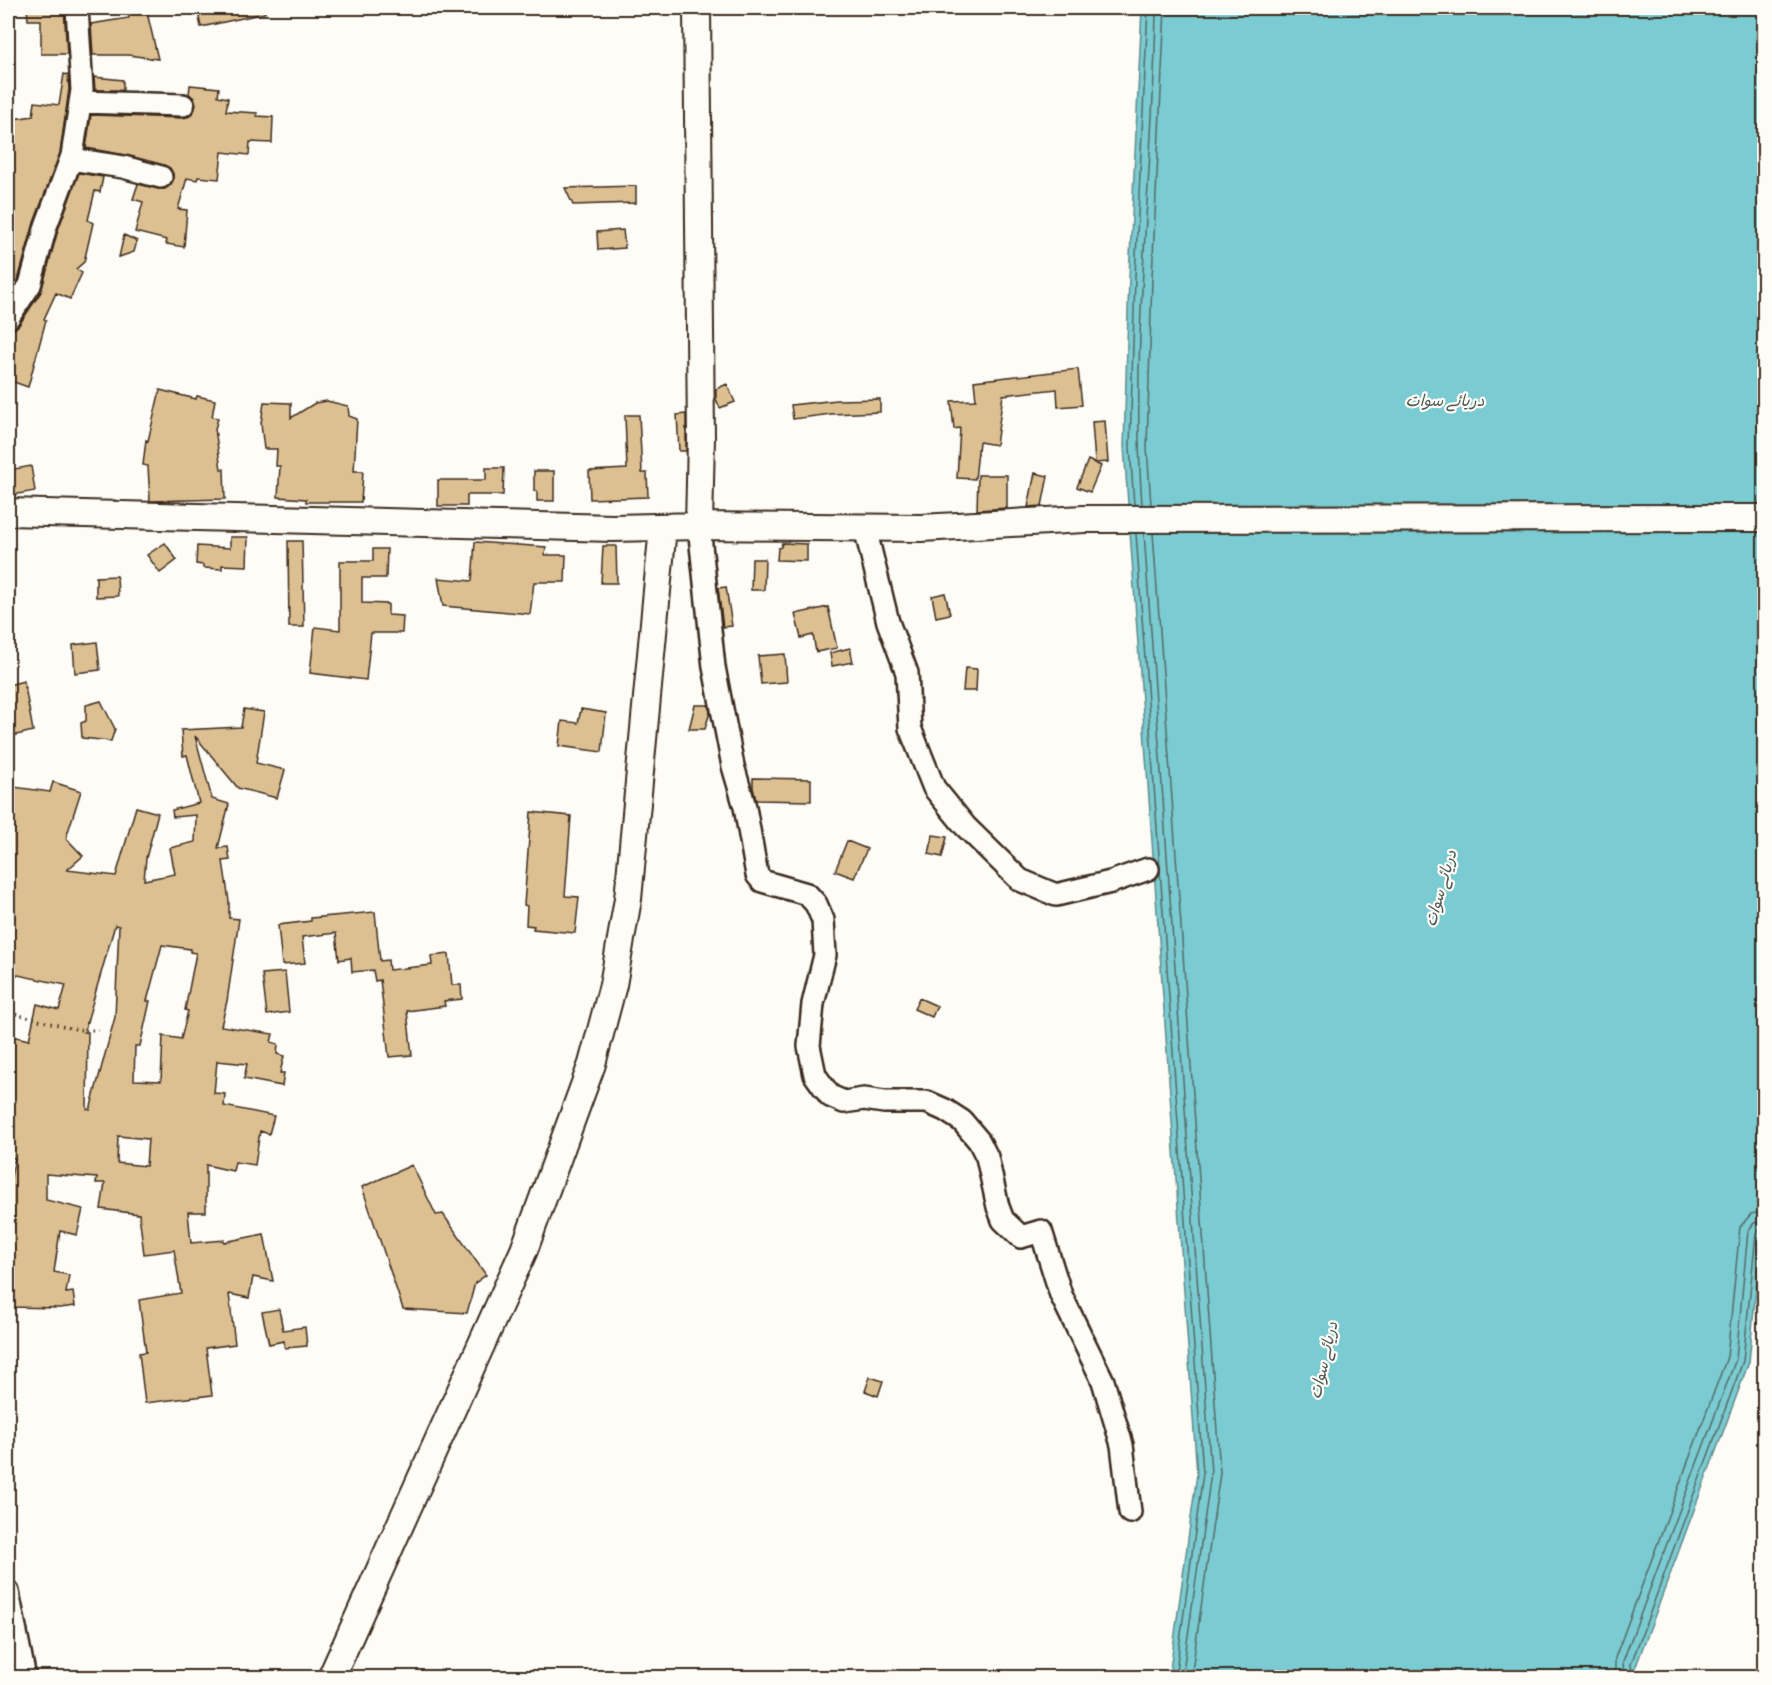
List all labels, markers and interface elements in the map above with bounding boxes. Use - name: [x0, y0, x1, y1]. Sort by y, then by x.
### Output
- water label: دریائے سوات: [1406, 391, 1485, 412]
- water label: دریائے سوات: [1420, 847, 1462, 929]
- water label: دریائے سوات: [1305, 1319, 1344, 1401]

